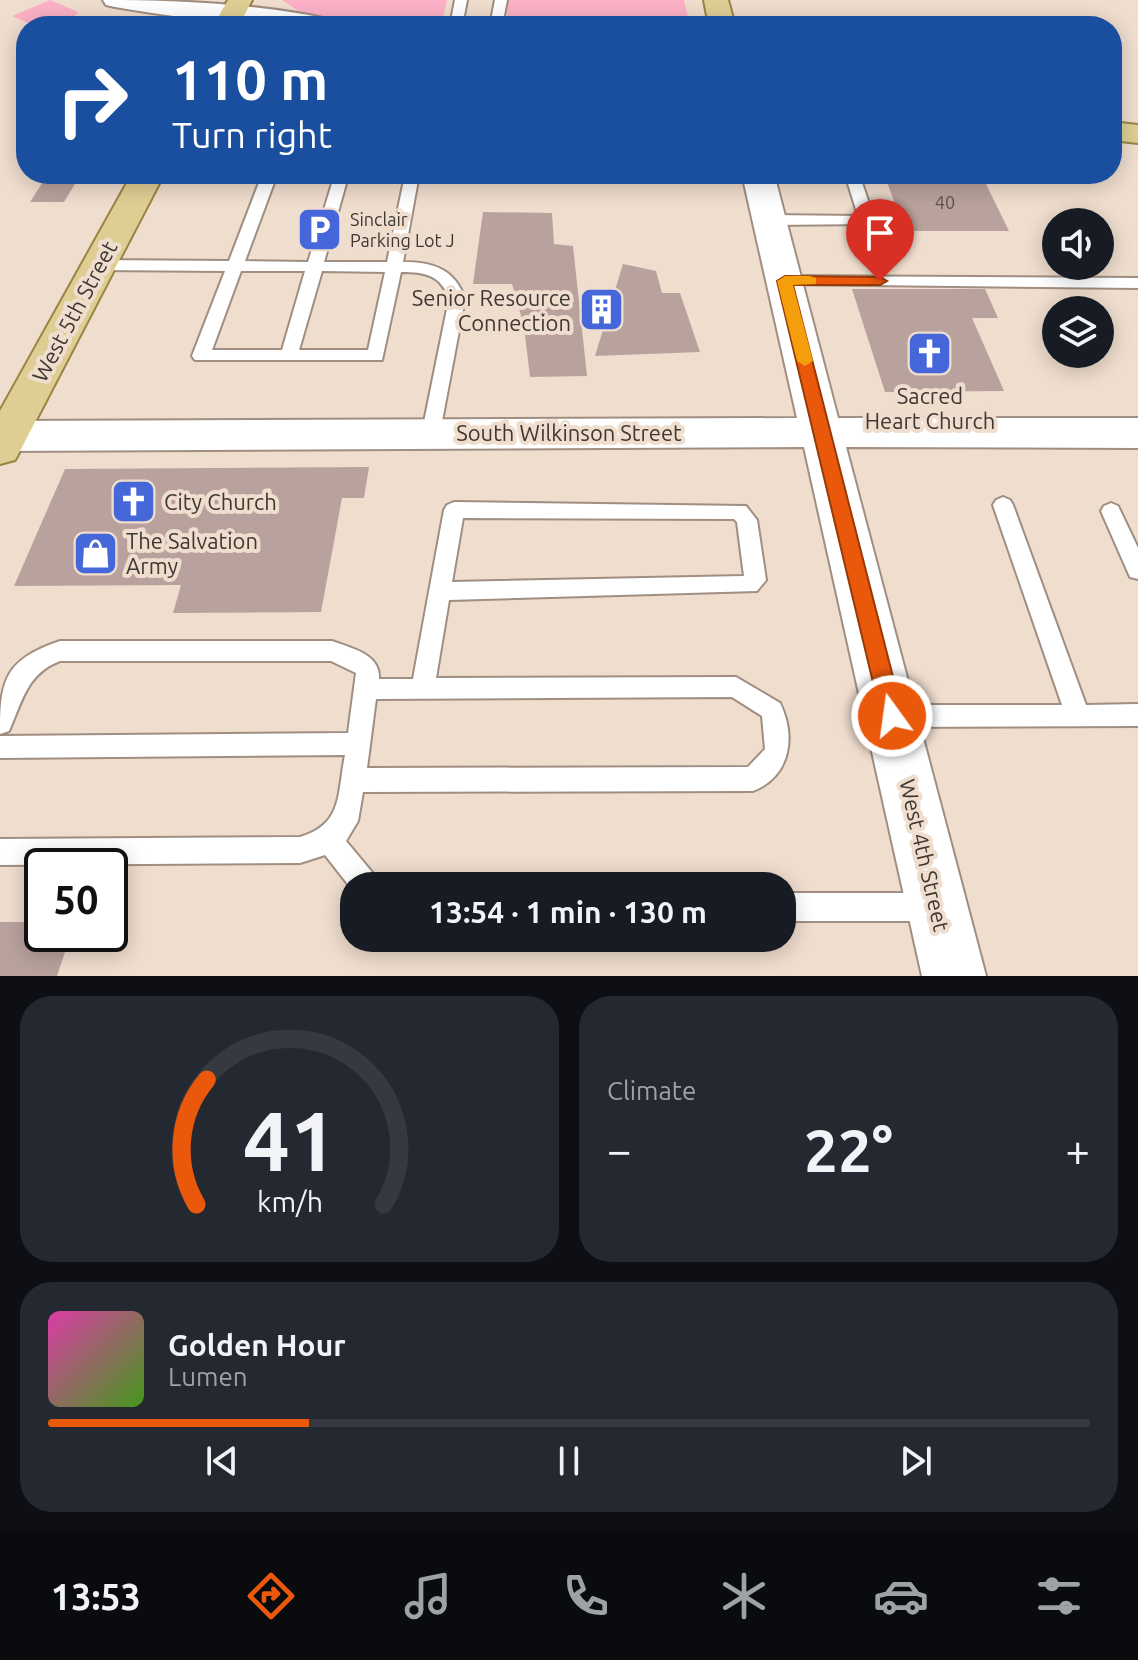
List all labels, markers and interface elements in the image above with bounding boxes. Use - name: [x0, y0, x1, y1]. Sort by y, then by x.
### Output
- icon: right: [40, 48, 144, 152]
- text: 110 m: [172, 48, 328, 111]
- text: Turn right: [172, 114, 332, 155]
- house number: 40: [935, 192, 955, 212]
- pin: [846, 199, 914, 281]
- parking icon: Sinclair Parking Lot J: [295, 205, 343, 253]
- map controls: [1042, 208, 1114, 368]
- button: sound: [1042, 208, 1114, 280]
- place label: Sinclair Parking Lot J: [350, 209, 455, 250]
- icon: arrive: [858, 211, 902, 255]
- street label: West 5th Street: [26, 236, 122, 386]
- place label: Senior Resource Connection: [412, 285, 571, 335]
- building icon: Senior Resource Connection: [578, 286, 626, 334]
- button: layers: [1042, 296, 1114, 368]
- church icon: Sacred Heart Church: [906, 330, 954, 378]
- place label: Sacred Heart Church: [865, 383, 995, 433]
- street label: South Wilkinson Street: [456, 420, 682, 445]
- church icon: City Church: [109, 477, 157, 525]
- place label: City Church: [164, 489, 277, 514]
- place label: The Salvation Army: [126, 528, 258, 578]
- shop icon: The Salvation Army: [71, 529, 119, 577]
- position arrow: [850, 674, 934, 758]
- street label: West 4th Street: [895, 776, 955, 934]
- speed limit sign: 50: [24, 848, 128, 952]
- text: 13:54 · 1 min · 130 m: [429, 895, 707, 929]
- text: Climate: [607, 1076, 696, 1105]
- text: 41: [243, 1093, 336, 1187]
- text: 22°: [804, 1116, 893, 1183]
- text: −: [607, 1125, 632, 1174]
- text: +: [1065, 1125, 1090, 1174]
- text: km/h: [257, 1185, 323, 1217]
- text: Golden Hour: [168, 1328, 346, 1362]
- text: Lumen: [168, 1362, 248, 1391]
- icon: previous: [200, 1439, 244, 1483]
- icon: pause: [547, 1439, 591, 1483]
- icon: next: [894, 1439, 938, 1483]
- icon: directions: [243, 1568, 299, 1624]
- icon: music: [400, 1568, 456, 1624]
- icon: phone: [558, 1568, 614, 1624]
- icon: climate: [716, 1568, 772, 1624]
- icon: car: [873, 1568, 929, 1624]
- icon: filters: [1031, 1568, 1087, 1624]
- text: 13:53: [51, 1576, 141, 1617]

